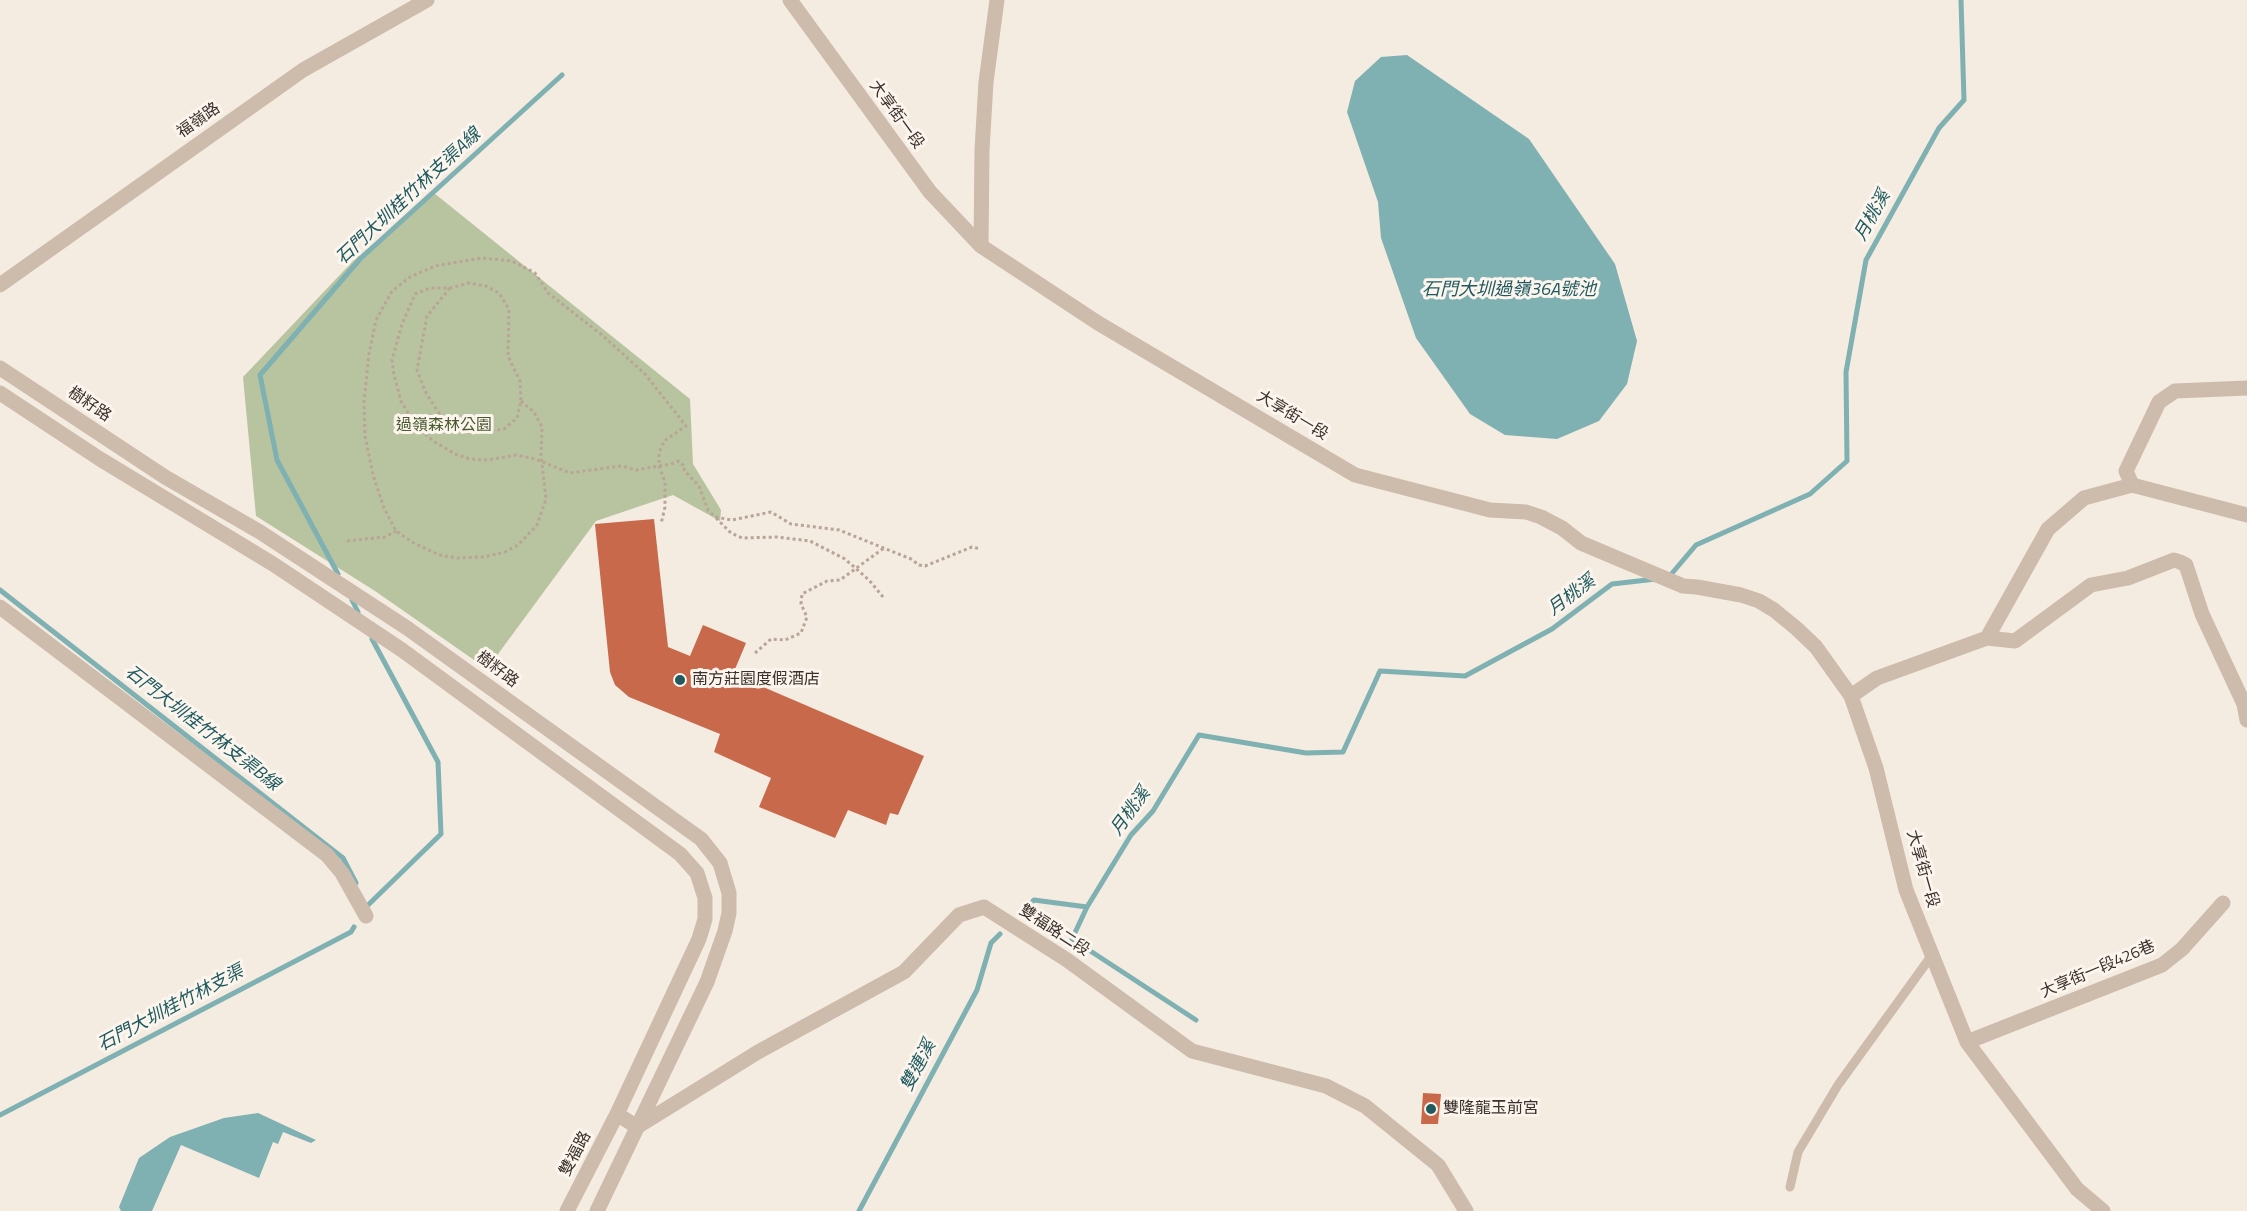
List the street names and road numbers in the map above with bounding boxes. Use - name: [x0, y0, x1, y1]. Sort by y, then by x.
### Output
- street label: 大享街一段: [865, 77, 927, 153]
- street label: 福嶺路: [174, 99, 224, 143]
- street label: 樹籽路: [64, 384, 114, 426]
- street label: 大享街一段: [1253, 387, 1331, 445]
- street label: 樹籽路: [472, 648, 522, 692]
- street label: 大享街一段: [1902, 828, 1942, 910]
- street label: 雙福路二段: [1015, 901, 1093, 961]
- street label: 大享街一段426巷: [2038, 937, 2158, 1003]
- street label: 雙福路: [556, 1128, 596, 1180]

